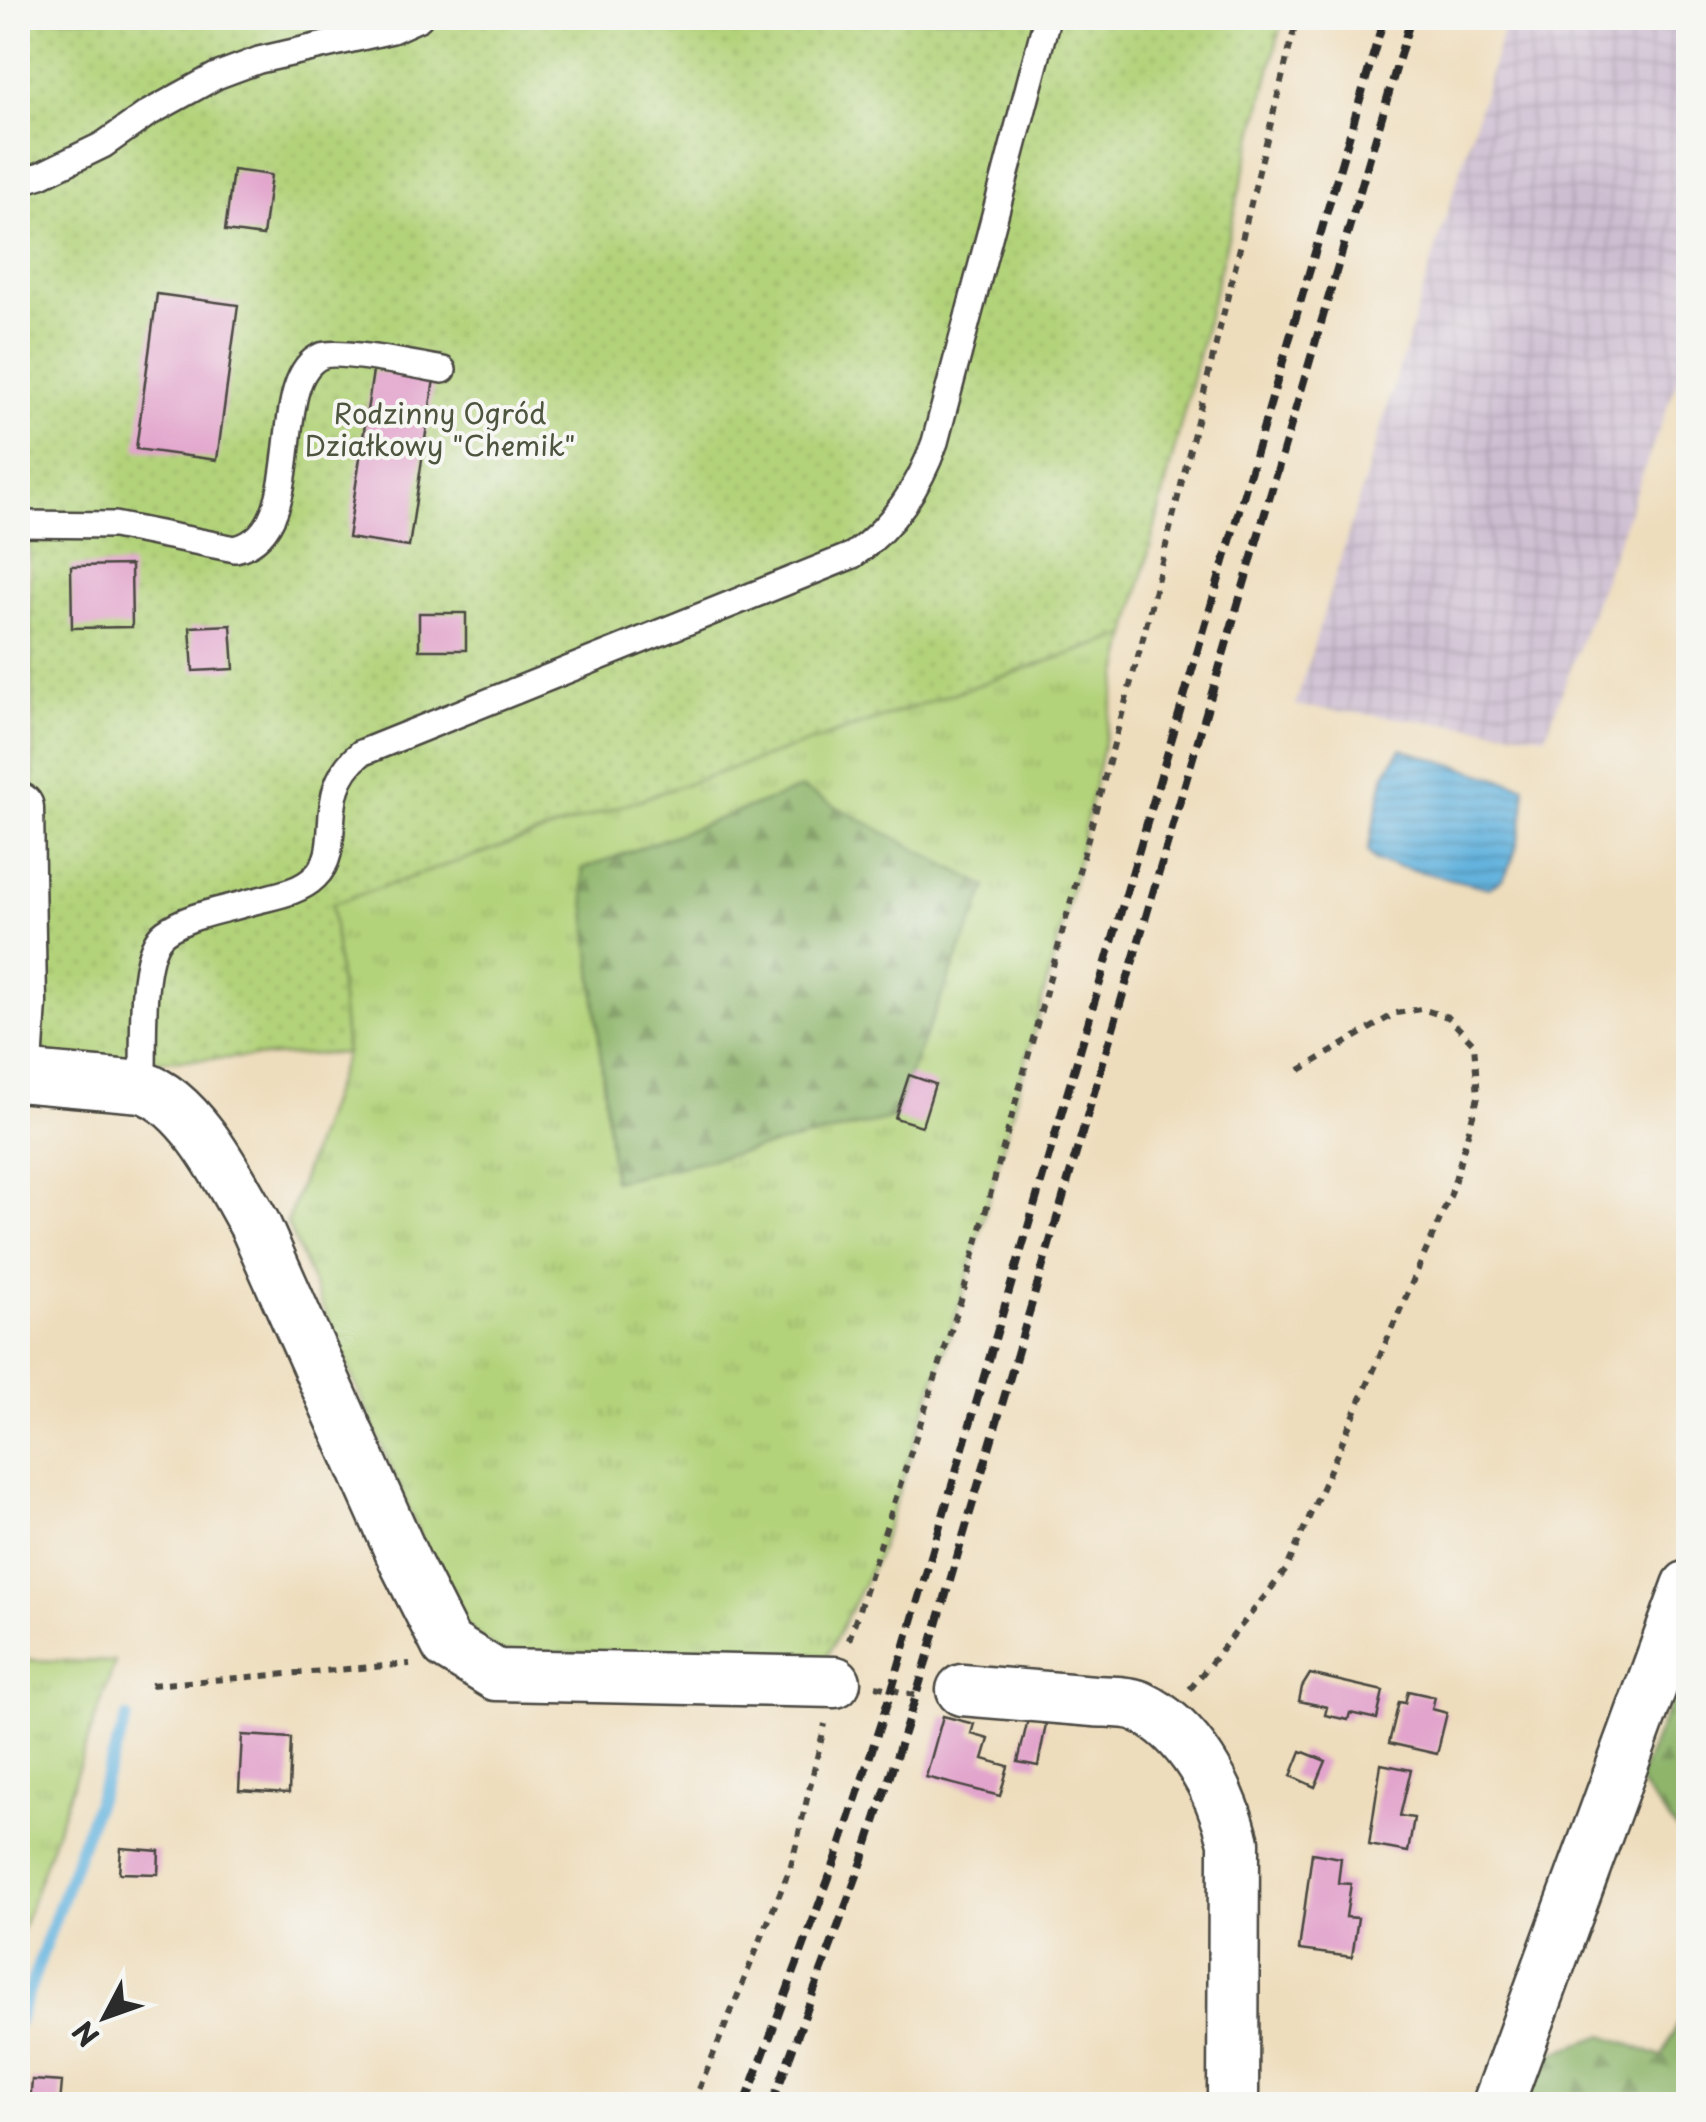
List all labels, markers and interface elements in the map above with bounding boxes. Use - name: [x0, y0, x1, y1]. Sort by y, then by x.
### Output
- park label: Rodzinny Ogród Działkowy "Chemik": [305, 391, 575, 466]
- north arrow: [55, 1967, 155, 2067]
- text: N: [61, 2012, 109, 2057]

